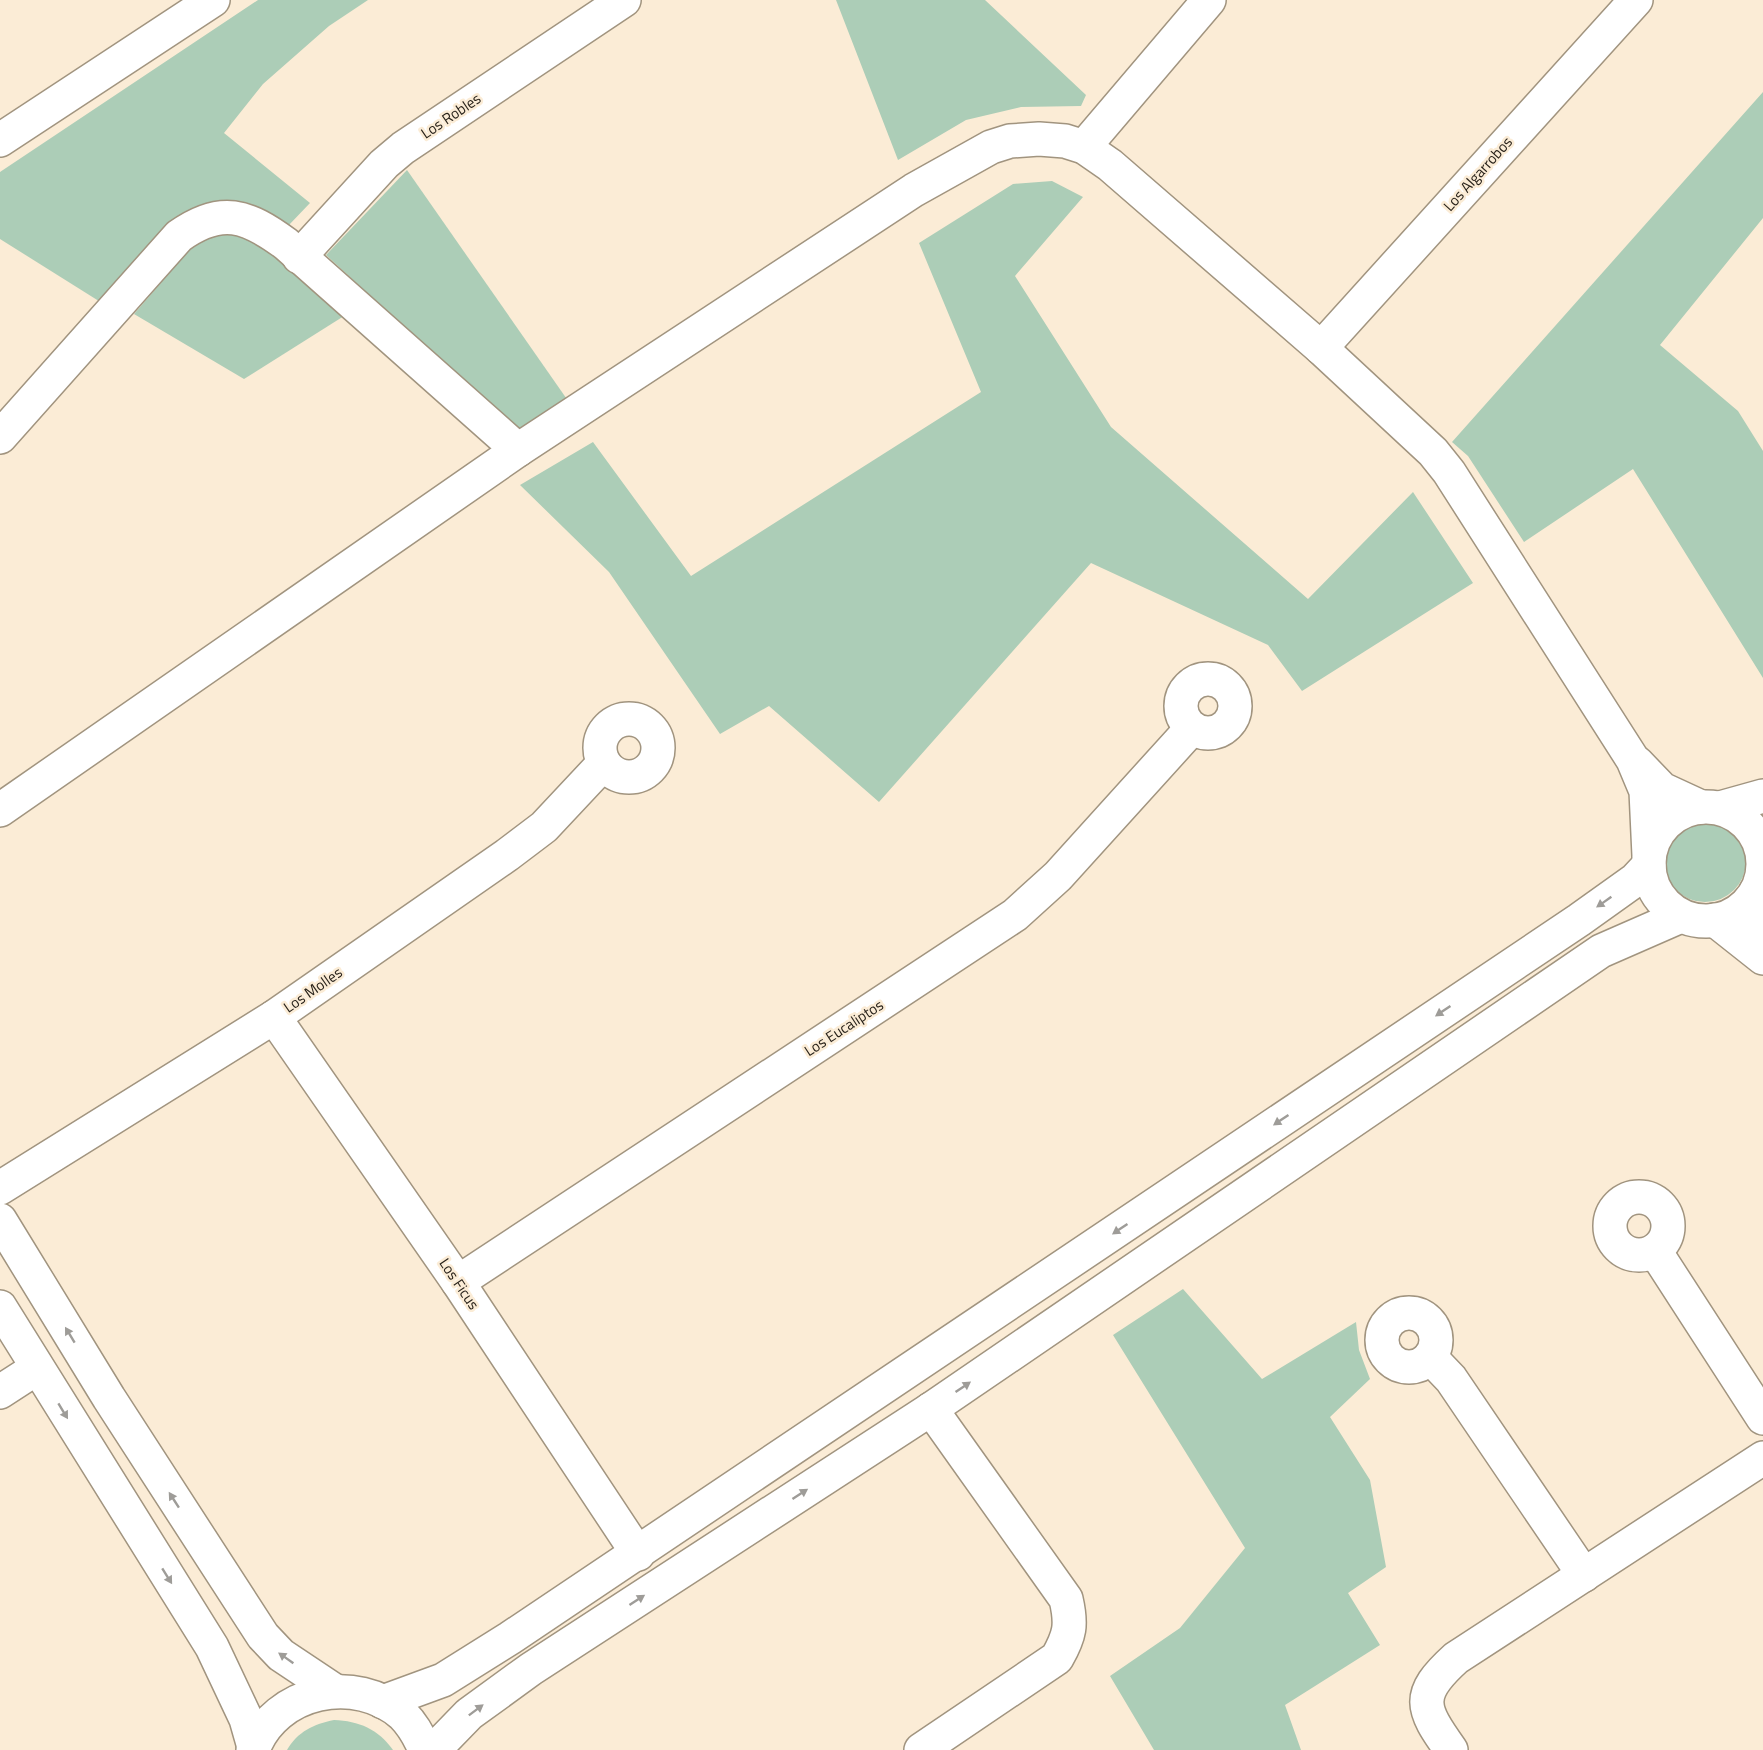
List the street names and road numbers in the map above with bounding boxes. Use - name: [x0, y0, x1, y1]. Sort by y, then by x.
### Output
- street label: Los Robles: [416, 87, 485, 144]
- street label: Los Algarrobos: [1438, 131, 1518, 216]
- street label: Los Molles: [279, 961, 347, 1018]
- street label: Los Eucaliptos: [800, 993, 888, 1062]
- street label: Los Ficus: [434, 1253, 485, 1314]

